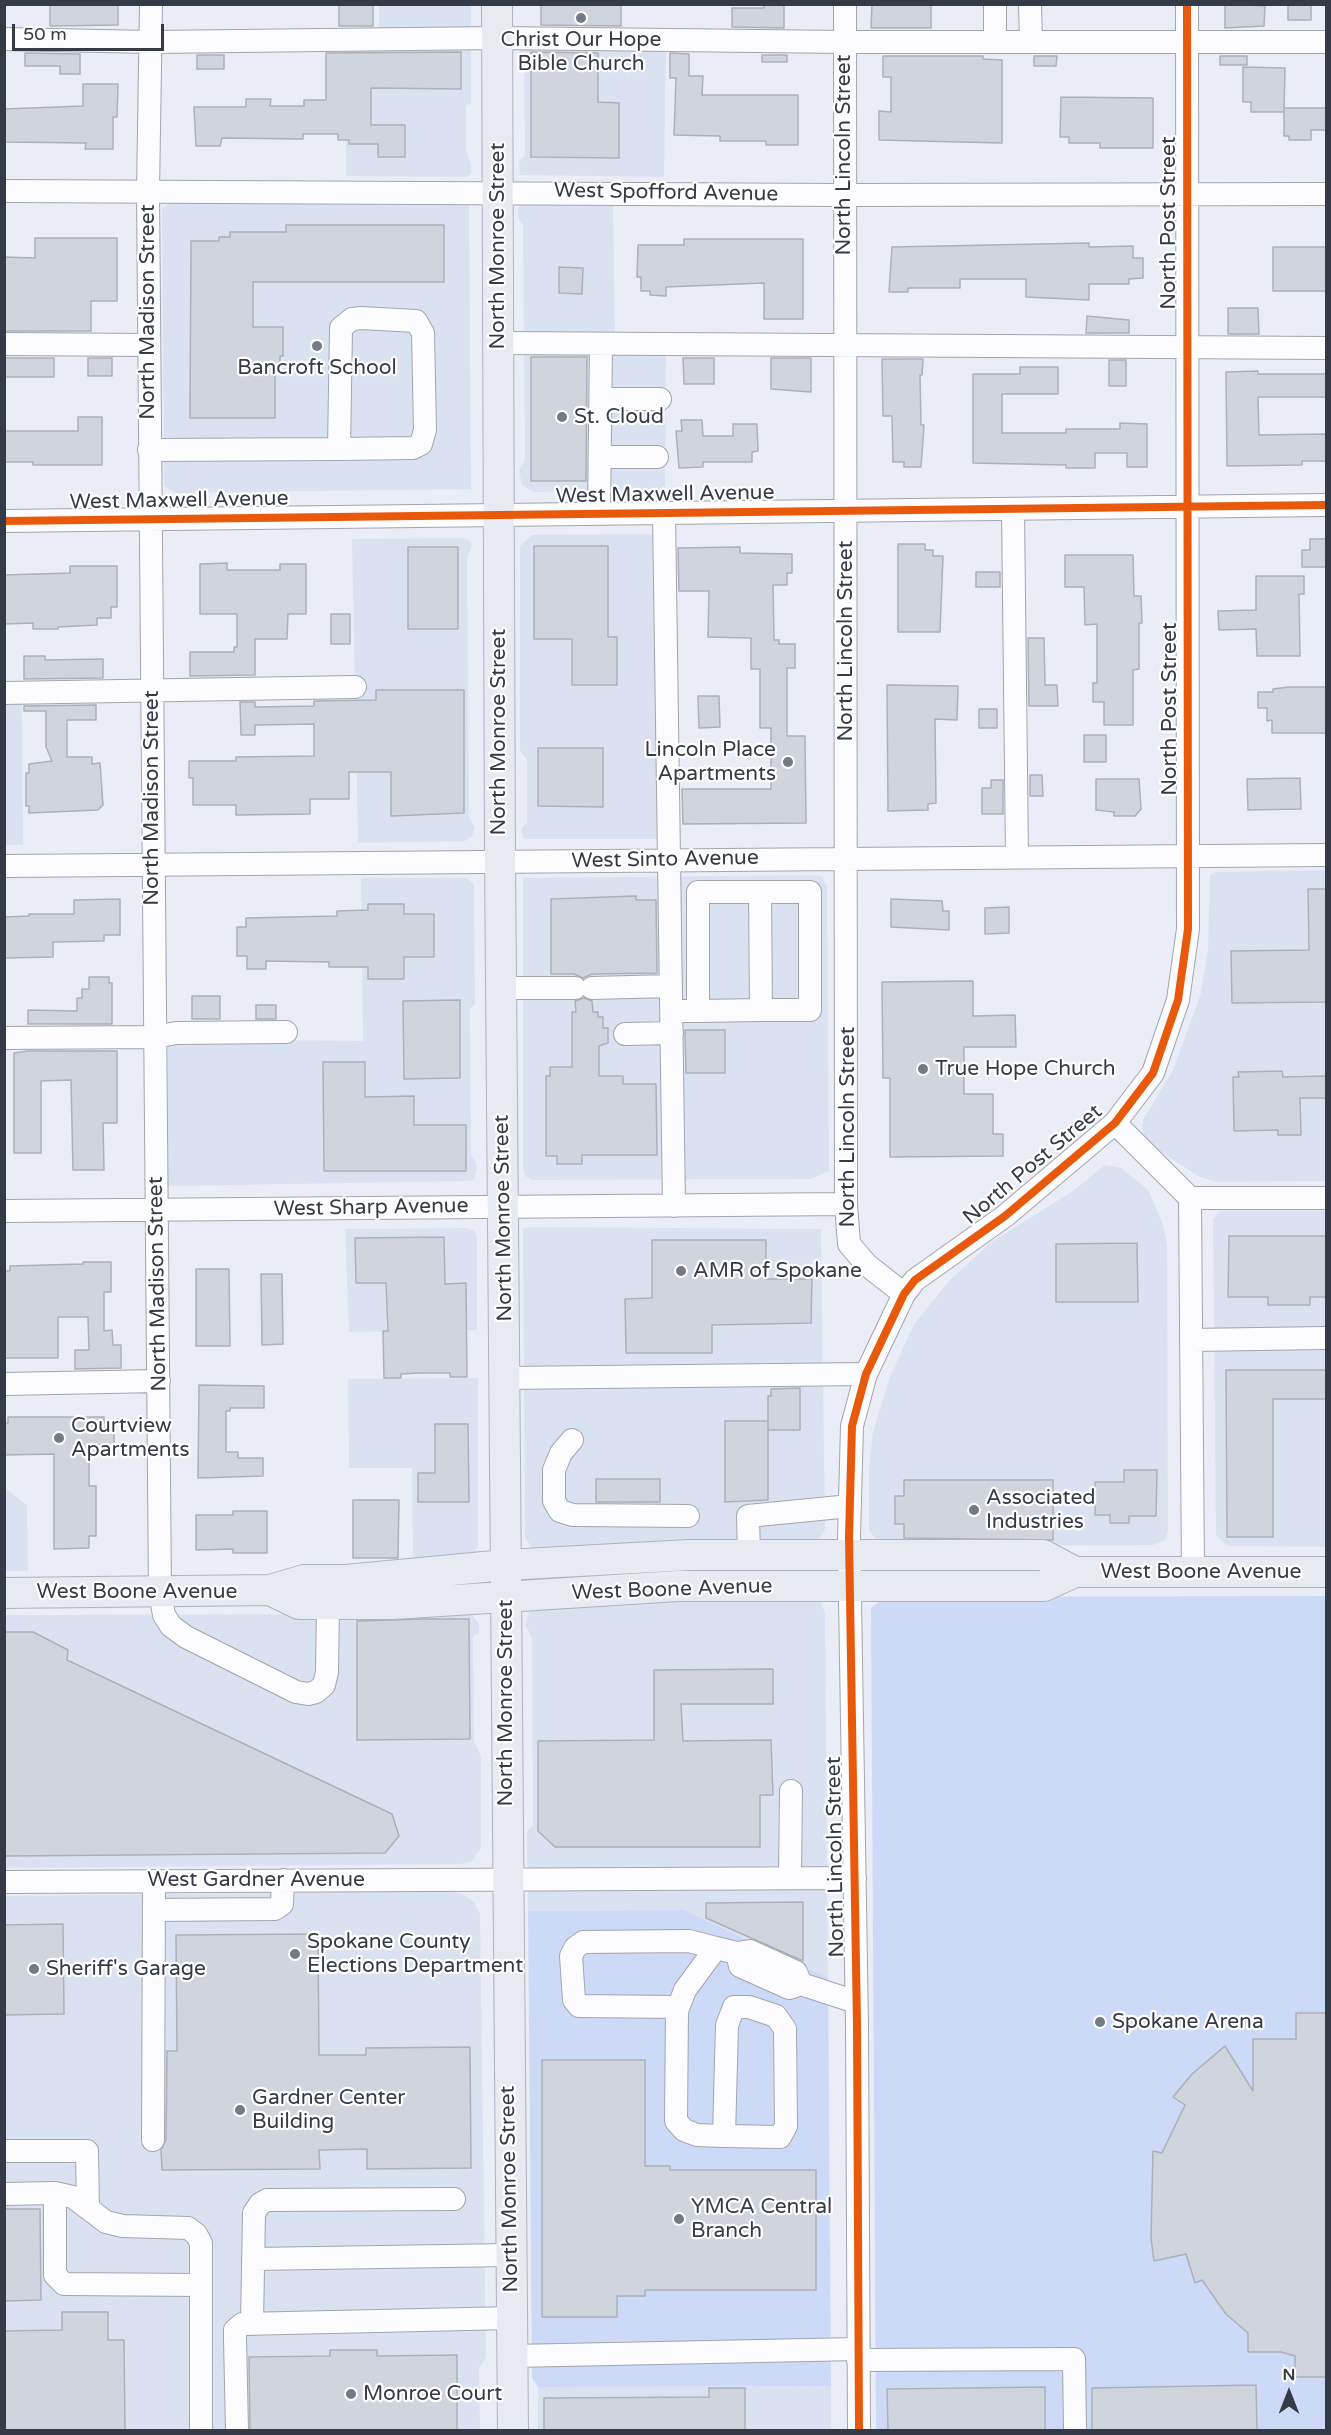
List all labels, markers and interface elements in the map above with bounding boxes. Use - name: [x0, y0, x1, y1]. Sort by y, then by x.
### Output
- marker: Christ Our Hope Bible Church: [574, 11, 588, 25]
- scale bar: [15, 12, 166, 50]
- text: 50 m: [23, 23, 67, 45]
- place label: Christ Our Hope Bible Church: [501, 27, 661, 77]
- street label: North Lincoln Street: [831, 54, 857, 256]
- street label: North Post Street: [1156, 136, 1182, 310]
- street label: North Monroe Street: [485, 142, 511, 350]
- street label: West Spofford Avenue: [554, 178, 778, 208]
- street label: North Madison Street: [135, 204, 161, 420]
- marker: Bancroft School: [310, 339, 324, 353]
- place label: Bancroft School: [237, 355, 397, 381]
- place label: St. Cloud: [574, 404, 664, 430]
- marker: St. Cloud: [555, 410, 569, 424]
- street label: West Maxwell Avenue: [555, 480, 775, 510]
- street label: West Maxwell Avenue: [69, 486, 289, 516]
- street label: North Lincoln Street: [833, 540, 859, 742]
- street label: North Post Street: [1157, 622, 1183, 796]
- street label: North Monroe Street: [486, 628, 512, 836]
- street label: North Madison Street: [139, 690, 165, 906]
- place label: Lincoln Place Apartments: [645, 737, 776, 787]
- marker: Lincoln Place Apartments: [781, 755, 795, 769]
- street label: West Sinto Avenue: [571, 846, 759, 874]
- street label: North Lincoln Street: [835, 1026, 861, 1228]
- place label: True Hope Church: [935, 1056, 1115, 1082]
- marker: True Hope Church: [916, 1062, 930, 1076]
- street label: North Post Street: [958, 1100, 1108, 1230]
- street label: North Monroe Street: [490, 1114, 518, 1322]
- street label: North Madison Street: [144, 1176, 172, 1392]
- street label: West Sharp Avenue: [273, 1194, 469, 1222]
- place label: AMR of Spokane: [693, 1258, 862, 1284]
- marker: AMR of Spokane: [674, 1264, 688, 1278]
- place label: Courtview Apartments: [71, 1413, 189, 1463]
- marker: Courtview Apartments: [52, 1431, 66, 1445]
- place label: Associated Industries: [986, 1485, 1096, 1535]
- marker: Associated Industries: [967, 1503, 981, 1517]
- street label: West Boone Avenue: [1101, 1559, 1301, 1585]
- street label: West Boone Avenue: [571, 1574, 773, 1606]
- street label: West Boone Avenue: [37, 1579, 237, 1605]
- street label: North Monroe Street: [493, 1599, 519, 1807]
- street label: North Lincoln Street: [822, 1756, 850, 1958]
- street label: West Gardner Avenue: [147, 1867, 365, 1893]
- place label: Spokane County Elections Department: [307, 1929, 523, 1979]
- marker: Spokane County Elections Department: [288, 1947, 302, 1961]
- place label: Sheriff's Garage: [46, 1956, 206, 1982]
- marker: Sheriff's Garage: [27, 1962, 41, 1976]
- place label: Spokane Arena: [1112, 2009, 1264, 2035]
- marker: Spokane Arena: [1093, 2015, 1107, 2029]
- place label: Gardner Center Building: [252, 2085, 405, 2135]
- street label: North Monroe Street: [496, 2085, 524, 2293]
- marker: Gardner Center Building: [233, 2103, 247, 2117]
- place label: YMCA Central Branch: [691, 2194, 832, 2244]
- marker: YMCA Central Branch: [672, 2212, 686, 2226]
- north arrow: [1259, 2363, 1319, 2423]
- text: N: [1283, 2365, 1295, 2385]
- place label: Monroe Court: [363, 2381, 502, 2407]
- marker: Monroe Court: [344, 2387, 358, 2401]

